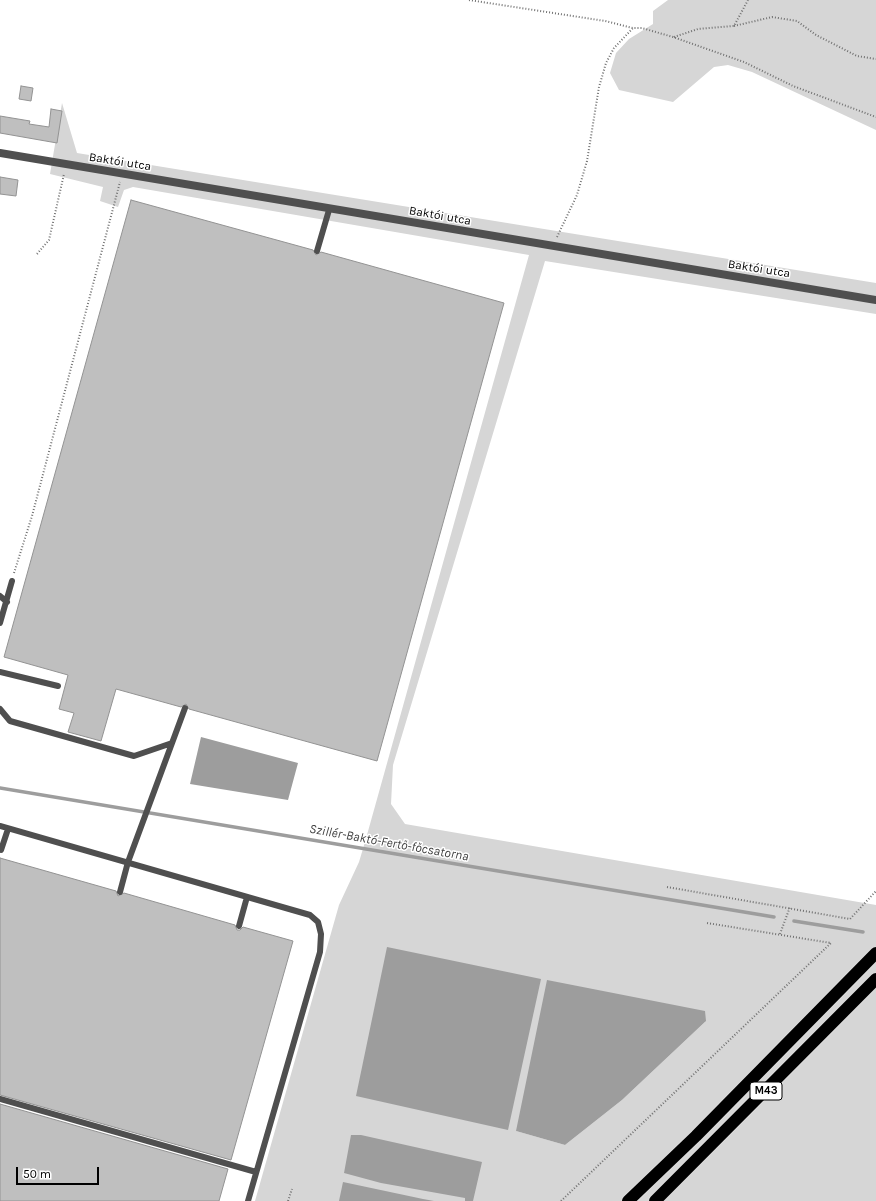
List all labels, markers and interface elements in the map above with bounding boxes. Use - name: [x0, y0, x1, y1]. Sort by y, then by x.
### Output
- street label: Baktói utca: [88, 150, 152, 174]
- street label: Baktói utca: [408, 203, 472, 229]
- street label: Baktói utca: [727, 257, 791, 281]
- water label: Szillér-Baktó-Fertő-főcsatorna: [308, 821, 470, 865]
- road number: M43: [750, 1082, 782, 1100]
- scale bar: [18, 1159, 101, 1185]
- text: 50 m: [23, 1167, 51, 1181]

